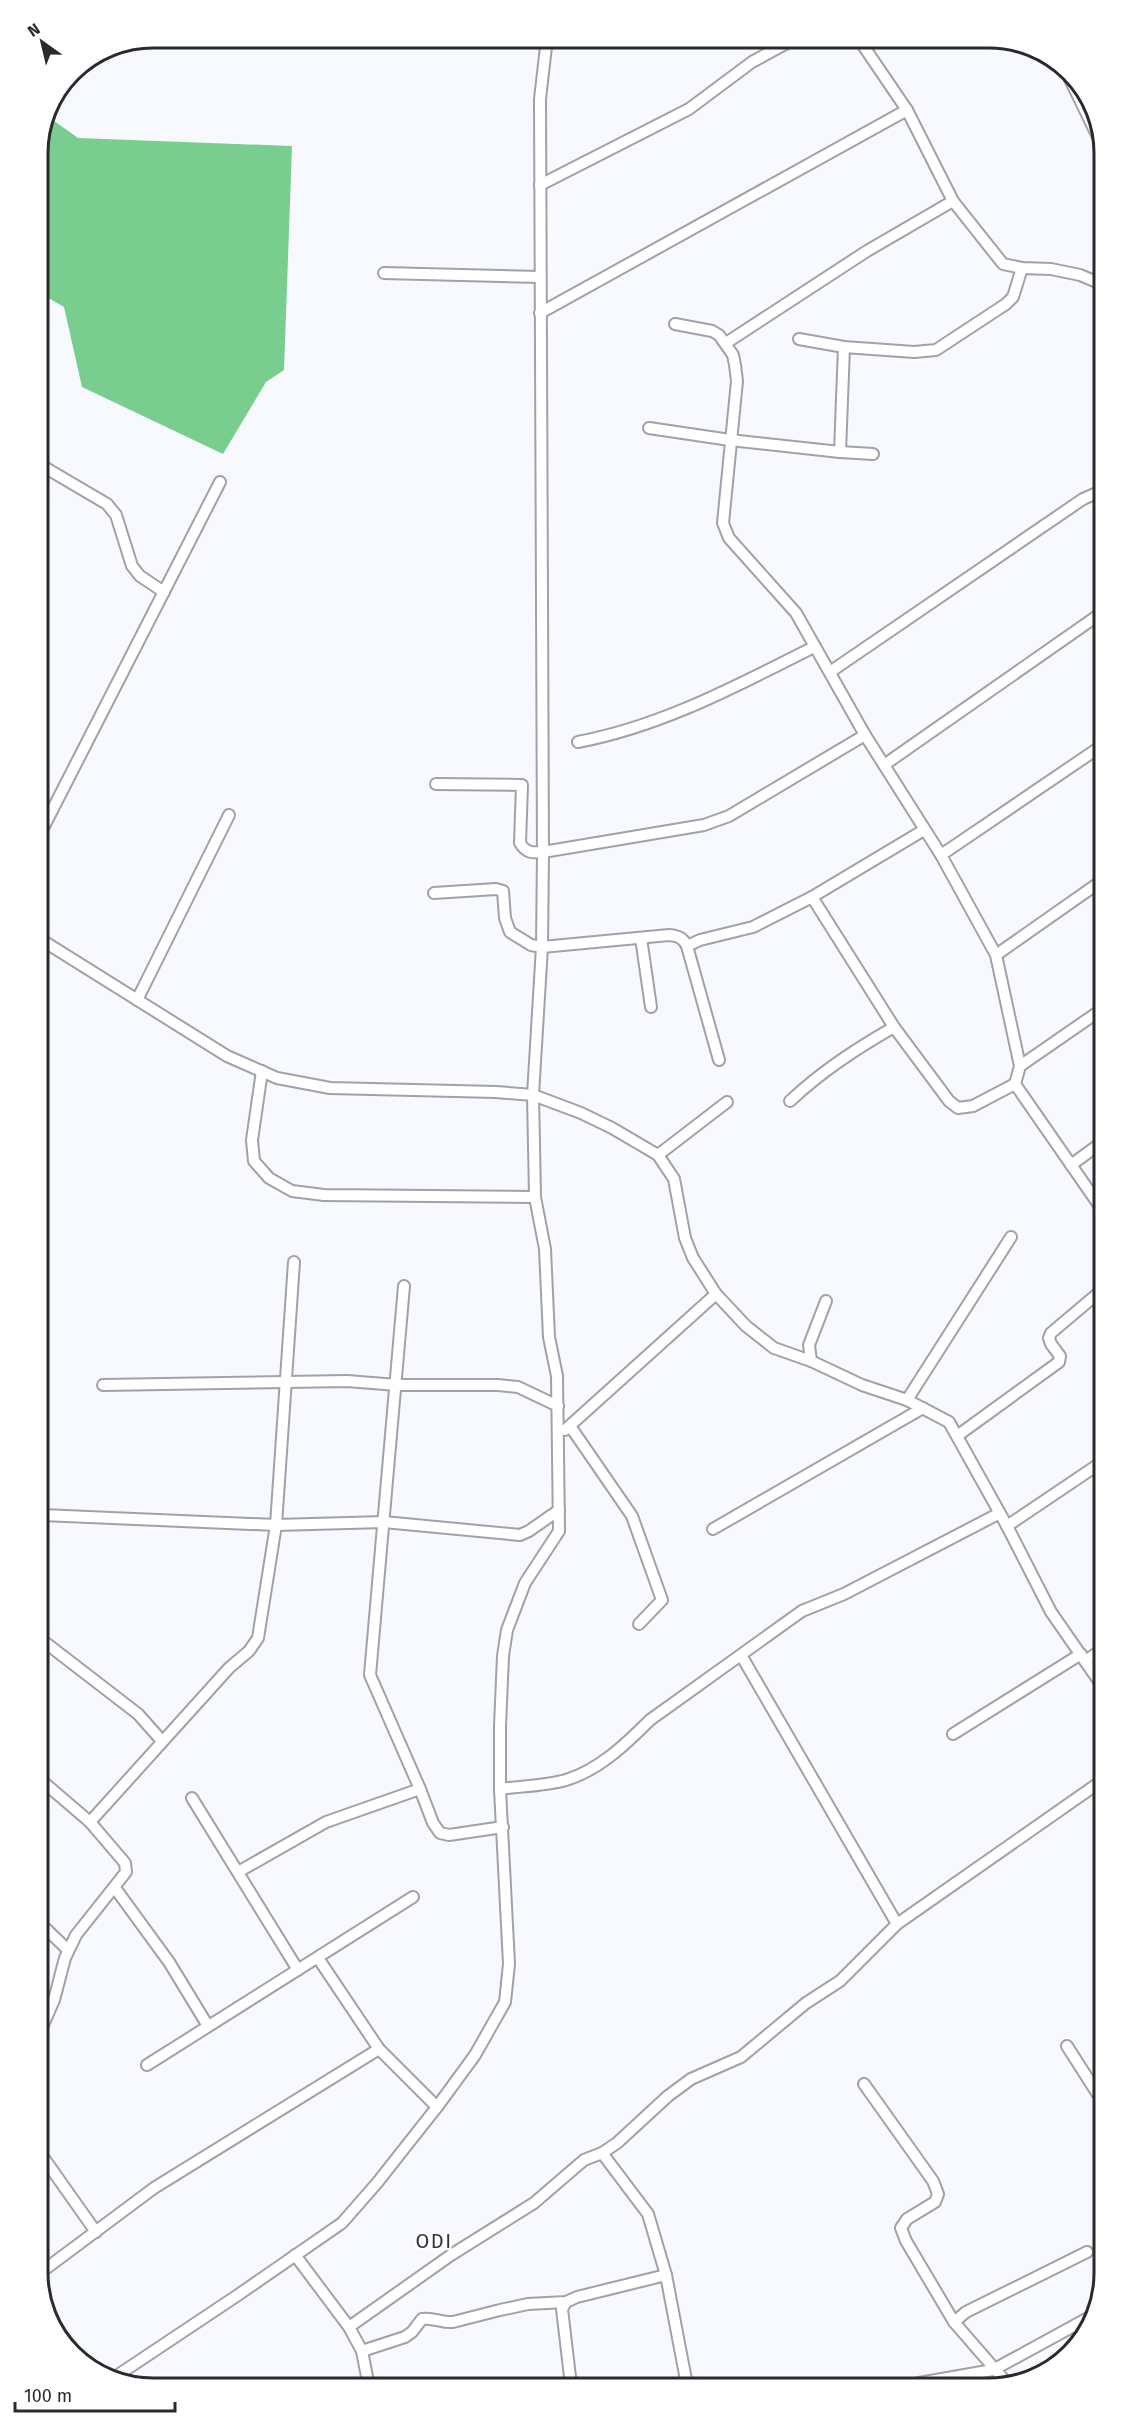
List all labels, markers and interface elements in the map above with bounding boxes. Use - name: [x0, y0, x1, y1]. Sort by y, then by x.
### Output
- north arrow: [12, 12, 72, 72]
- text: N: [24, 19, 44, 41]
- district label: ODI: [415, 2229, 453, 2253]
- scale bar: [15, 2375, 176, 2413]
- text: 100 m: [24, 2385, 72, 2407]

